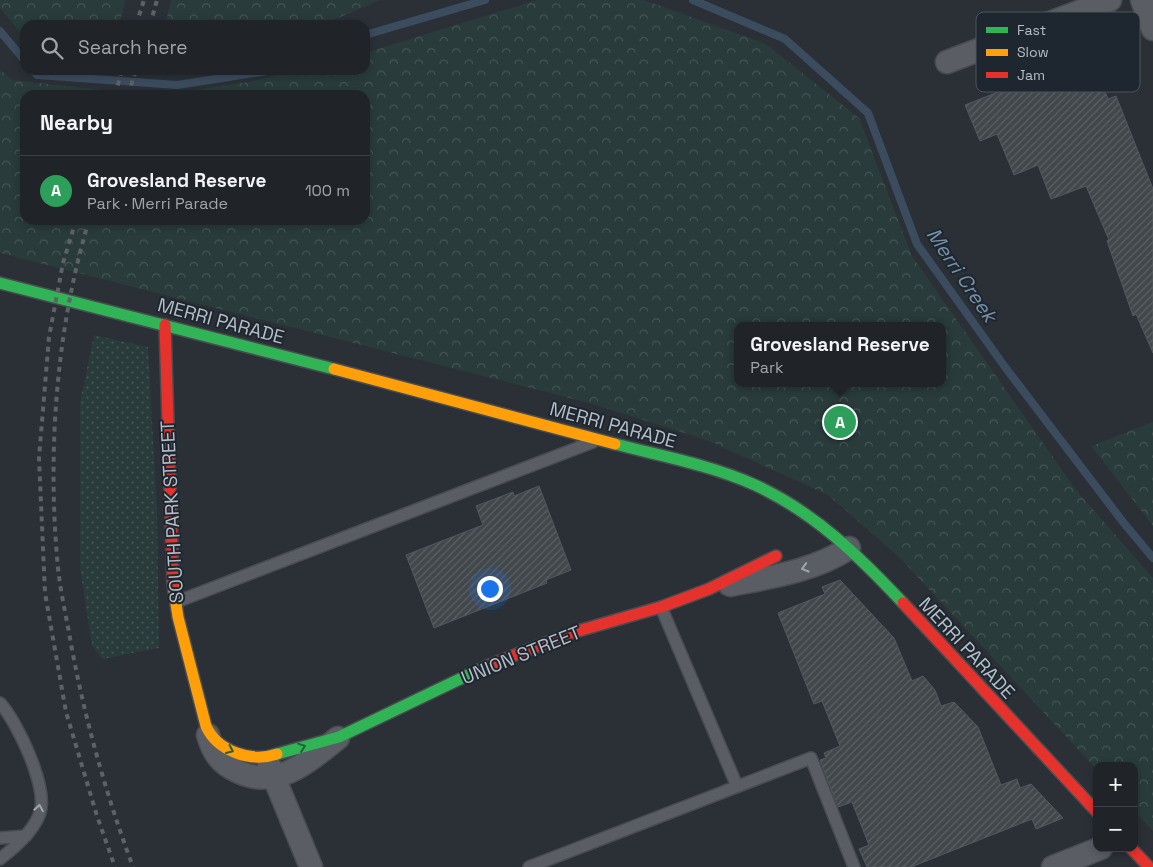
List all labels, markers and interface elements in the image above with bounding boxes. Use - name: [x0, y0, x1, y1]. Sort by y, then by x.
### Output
- legend: [976, 12, 1140, 92]
- search box: [20, 20, 370, 75]
- text: Fast: [1017, 21, 1046, 39]
- icon: search: [38, 34, 66, 62]
- text: Search here: [78, 35, 188, 60]
- text: Slow: [1017, 43, 1049, 61]
- text: Jam: [1017, 66, 1045, 84]
- text: Nearby: [40, 109, 113, 136]
- text: Grovesland Reserve: [87, 168, 266, 193]
- text: A: [51, 180, 61, 201]
- text: 100 m: [305, 180, 350, 201]
- text: Park · Merri Parade: [87, 193, 228, 214]
- water label: Merri Creek: [921, 223, 1004, 329]
- street label: MERRI PARADE: [155, 292, 287, 350]
- popup: [734, 322, 946, 387]
- text: Grovesland Reserve: [750, 332, 930, 357]
- text: Park: [750, 357, 784, 378]
- street label: MERRI PARADE: [547, 396, 679, 454]
- pin: A: [824, 403, 856, 441]
- street label: SOUTH PARK STREET: [155, 420, 189, 604]
- one-way arrow: [802, 562, 810, 572]
- your location: [477, 576, 503, 602]
- street label: MERRI PARADE: [913, 592, 1021, 704]
- street label: UNION STREET: [457, 620, 585, 690]
- one-way arrow: [297, 742, 306, 752]
- one-way arrow: [225, 744, 234, 755]
- map controls: [1093, 762, 1138, 852]
- button: +: [1093, 762, 1138, 807]
- one-way arrow: [34, 804, 44, 813]
- button: −: [1093, 807, 1138, 852]

